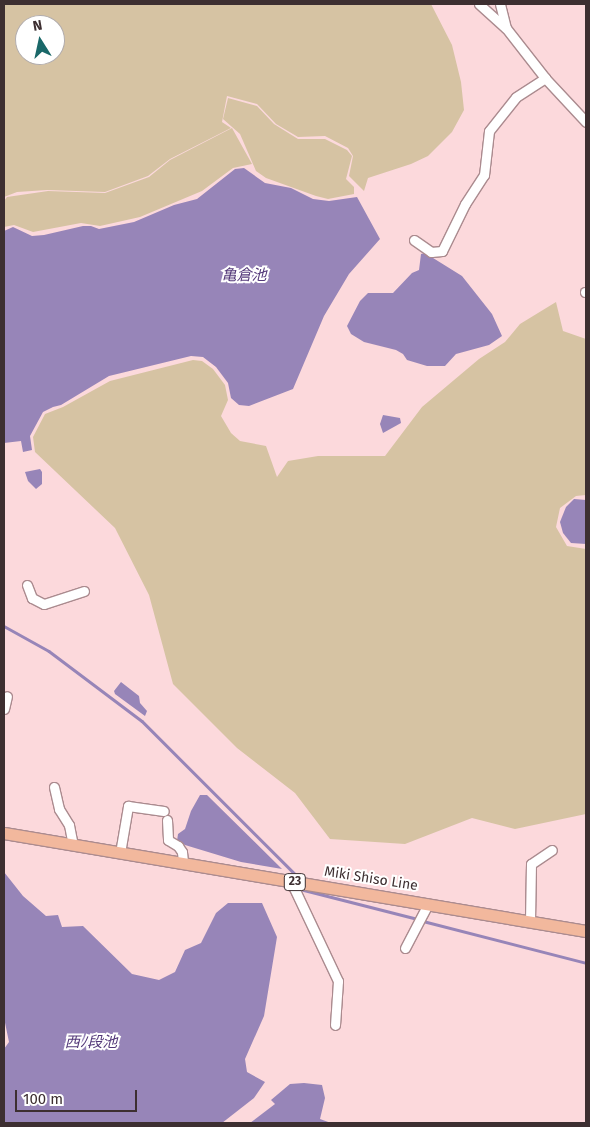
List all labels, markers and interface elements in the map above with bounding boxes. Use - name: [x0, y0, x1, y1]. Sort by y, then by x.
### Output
- north arrow: [15, 15, 65, 65]
- text: N: [31, 17, 44, 35]
- water label: 亀倉池: [222, 267, 266, 285]
- street label: Miki Shiso Line: [323, 863, 419, 895]
- road number: 23: [284, 872, 306, 892]
- water label: 西ﾉ段池: [65, 1034, 117, 1052]
- scale bar: [18, 1080, 140, 1112]
- text: 100 m: [23, 1090, 63, 1108]

